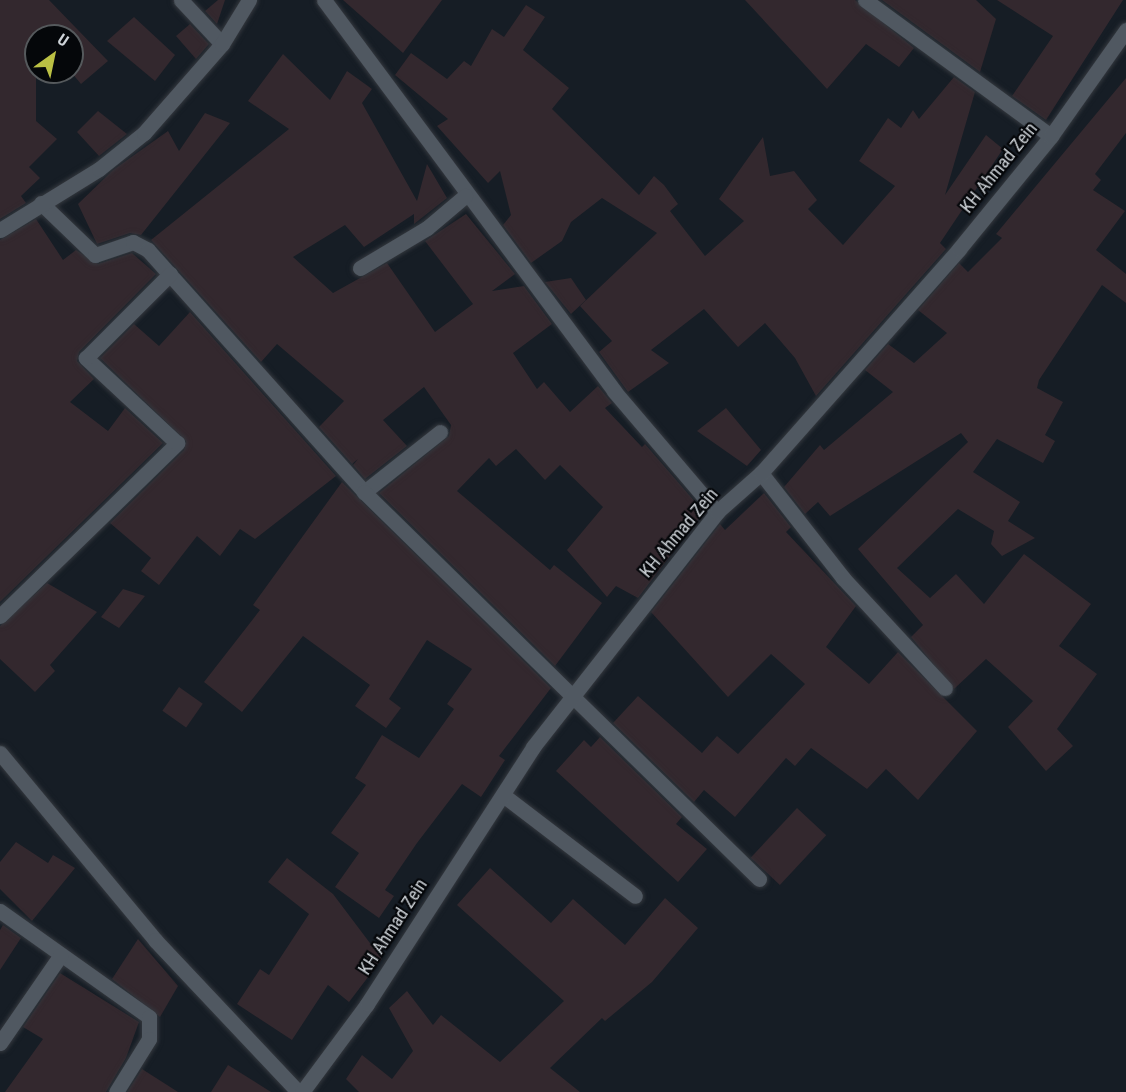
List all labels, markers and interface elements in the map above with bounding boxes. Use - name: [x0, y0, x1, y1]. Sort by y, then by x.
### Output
- north arrow: [24, 24, 84, 84]
- text: U: [54, 30, 72, 51]
- street label: KH Ahmad Zein: [956, 118, 1042, 218]
- street label: KH Ahmad Zein: [635, 484, 723, 582]
- street label: KH Ahmad Zein: [354, 875, 432, 979]

